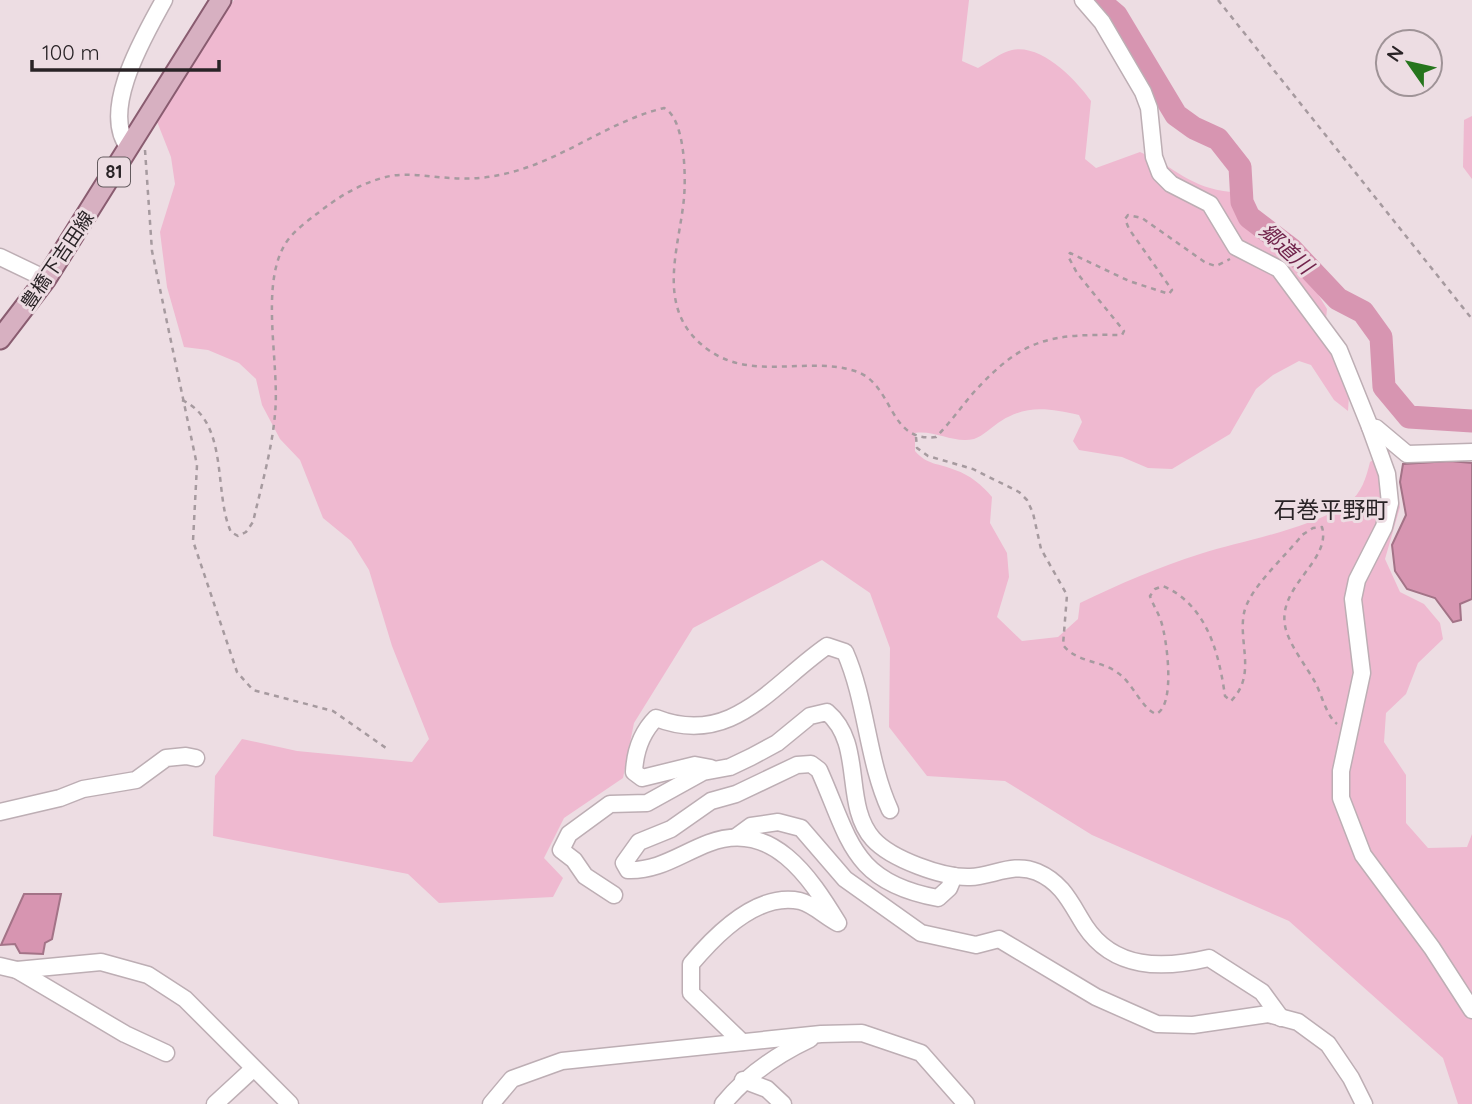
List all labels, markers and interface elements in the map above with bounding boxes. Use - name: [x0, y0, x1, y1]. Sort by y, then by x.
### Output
- scale bar: [32, 28, 219, 72]
- north arrow: [1374, 28, 1444, 98]
- text: 100 m: [42, 39, 100, 65]
- text: N: [1381, 41, 1409, 66]
- road number: 81: [98, 158, 130, 187]
- street label: 豊橋下吉田線: [15, 206, 99, 314]
- water label: 郷道川: [1255, 218, 1320, 280]
- district label: 石巻平野町: [1274, 495, 1389, 524]

